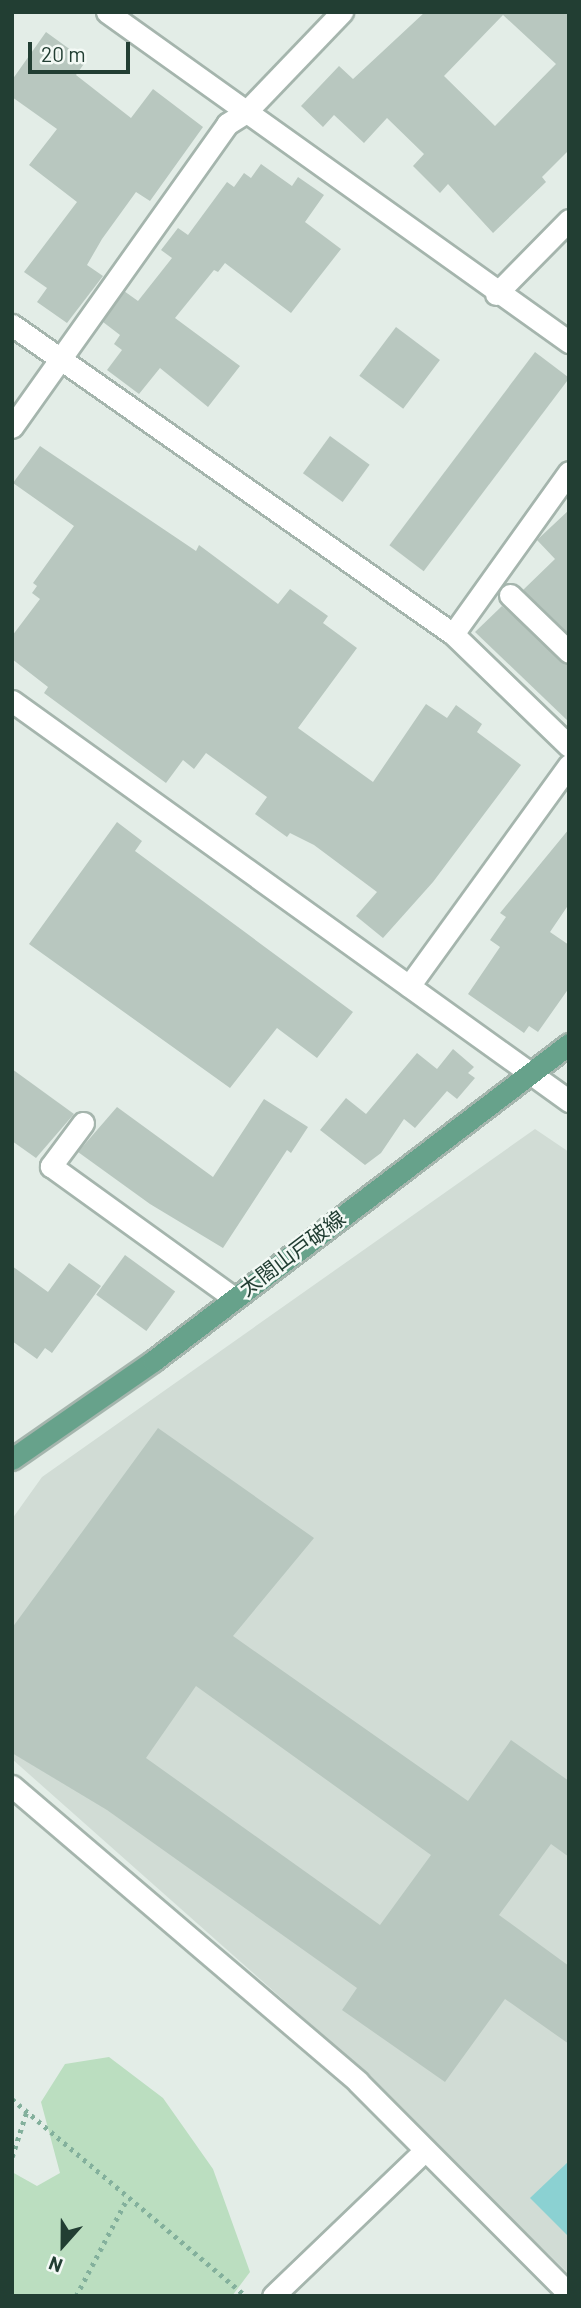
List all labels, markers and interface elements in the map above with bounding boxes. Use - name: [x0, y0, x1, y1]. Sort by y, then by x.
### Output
- scale bar: [32, 28, 133, 72]
- text: 20 m: [41, 41, 86, 66]
- street label: 太閤山戸破線: [234, 1205, 350, 1301]
- north arrow: [28, 2210, 98, 2280]
- text: N: [45, 2252, 65, 2278]

